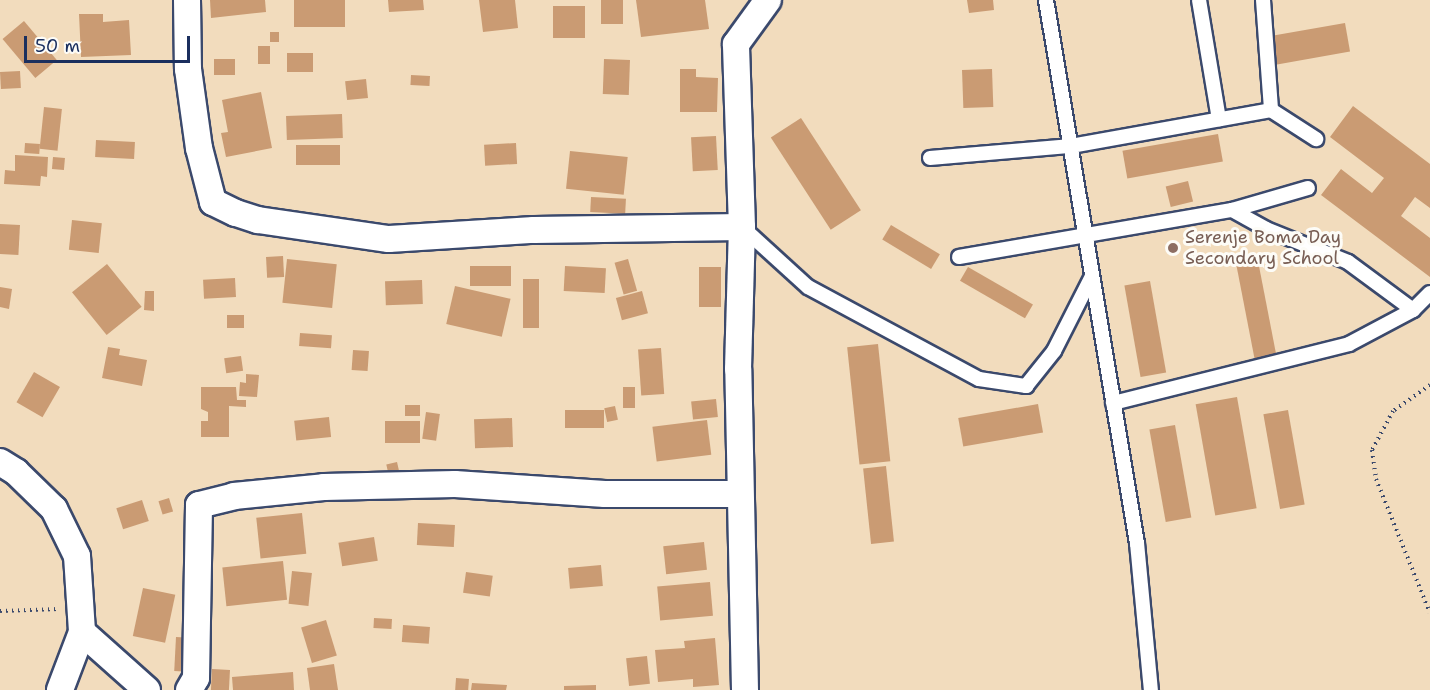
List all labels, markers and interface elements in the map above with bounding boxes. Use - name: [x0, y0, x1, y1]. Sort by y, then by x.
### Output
- scale bar: [27, 24, 194, 62]
- text: 50 m: [35, 34, 80, 58]
- place label: Serenje Boma Day Secondary School: [1185, 227, 1341, 270]
- marker: Serenje Boma Day Secondary School: [1166, 241, 1180, 255]

